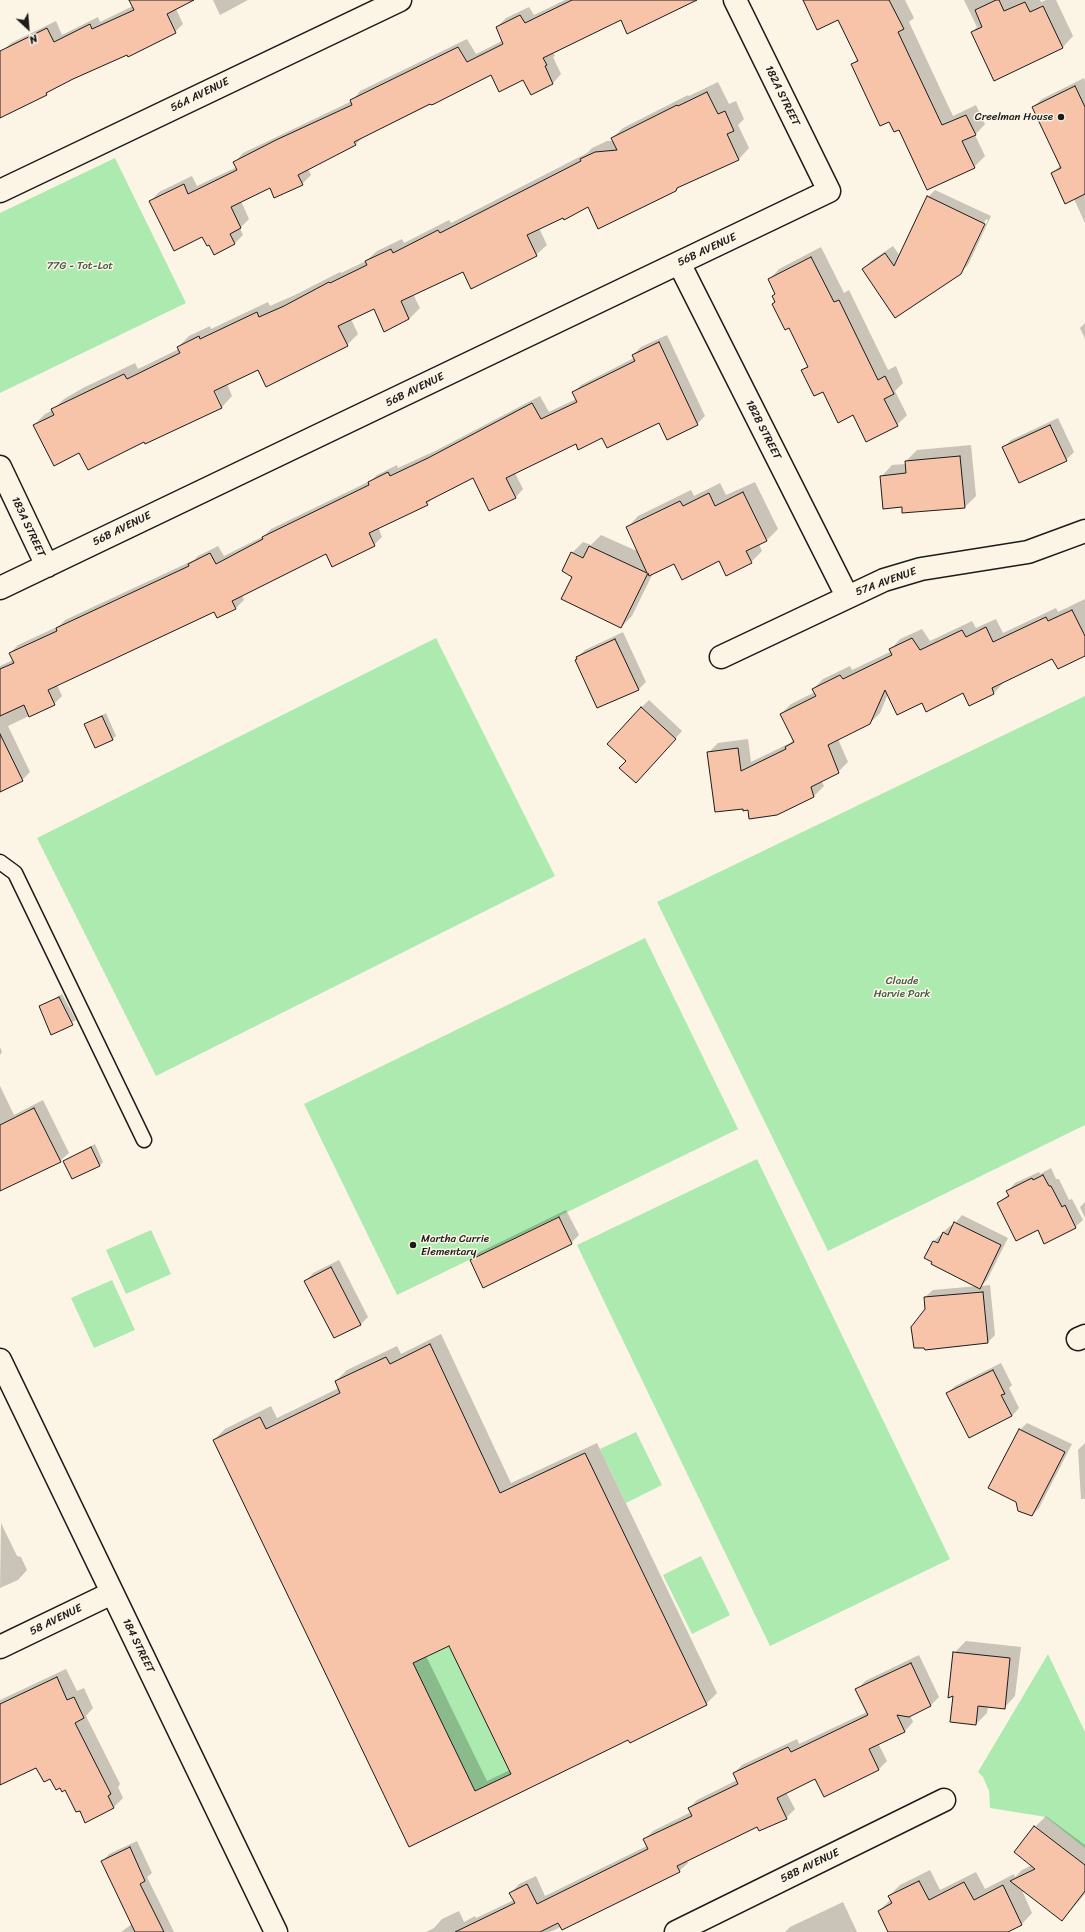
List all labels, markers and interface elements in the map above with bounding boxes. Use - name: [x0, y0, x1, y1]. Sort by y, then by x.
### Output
- north arrow: [8, 8, 48, 48]
- text: N: [26, 29, 41, 49]
- street label: 182A STREET: [762, 64, 802, 128]
- street label: 56A AVENUE: [168, 75, 232, 115]
- place label: Creelman House: [975, 110, 1053, 124]
- marker: Creelman House: [1056, 112, 1066, 122]
- street label: 56B AVENUE: [675, 231, 739, 269]
- park label: 77G - Tot-Lot: [47, 259, 113, 273]
- street label: 56B AVENUE: [384, 370, 446, 410]
- street label: 182B STREET: [742, 398, 784, 462]
- street label: 183A STREET: [8, 495, 48, 559]
- street label: 56B AVENUE: [91, 509, 153, 549]
- street label: 57A AVENUE: [854, 565, 918, 599]
- park label: Claude Harvie Park: [874, 974, 930, 1000]
- place label: Martha Currie Elementary: [421, 1232, 489, 1258]
- marker: Martha Currie Elementary: [408, 1240, 418, 1250]
- street label: 58 AVENUE: [28, 1602, 84, 1638]
- street label: 184 STREET: [119, 1617, 157, 1675]
- street label: 58B AVENUE: [778, 1846, 842, 1886]

